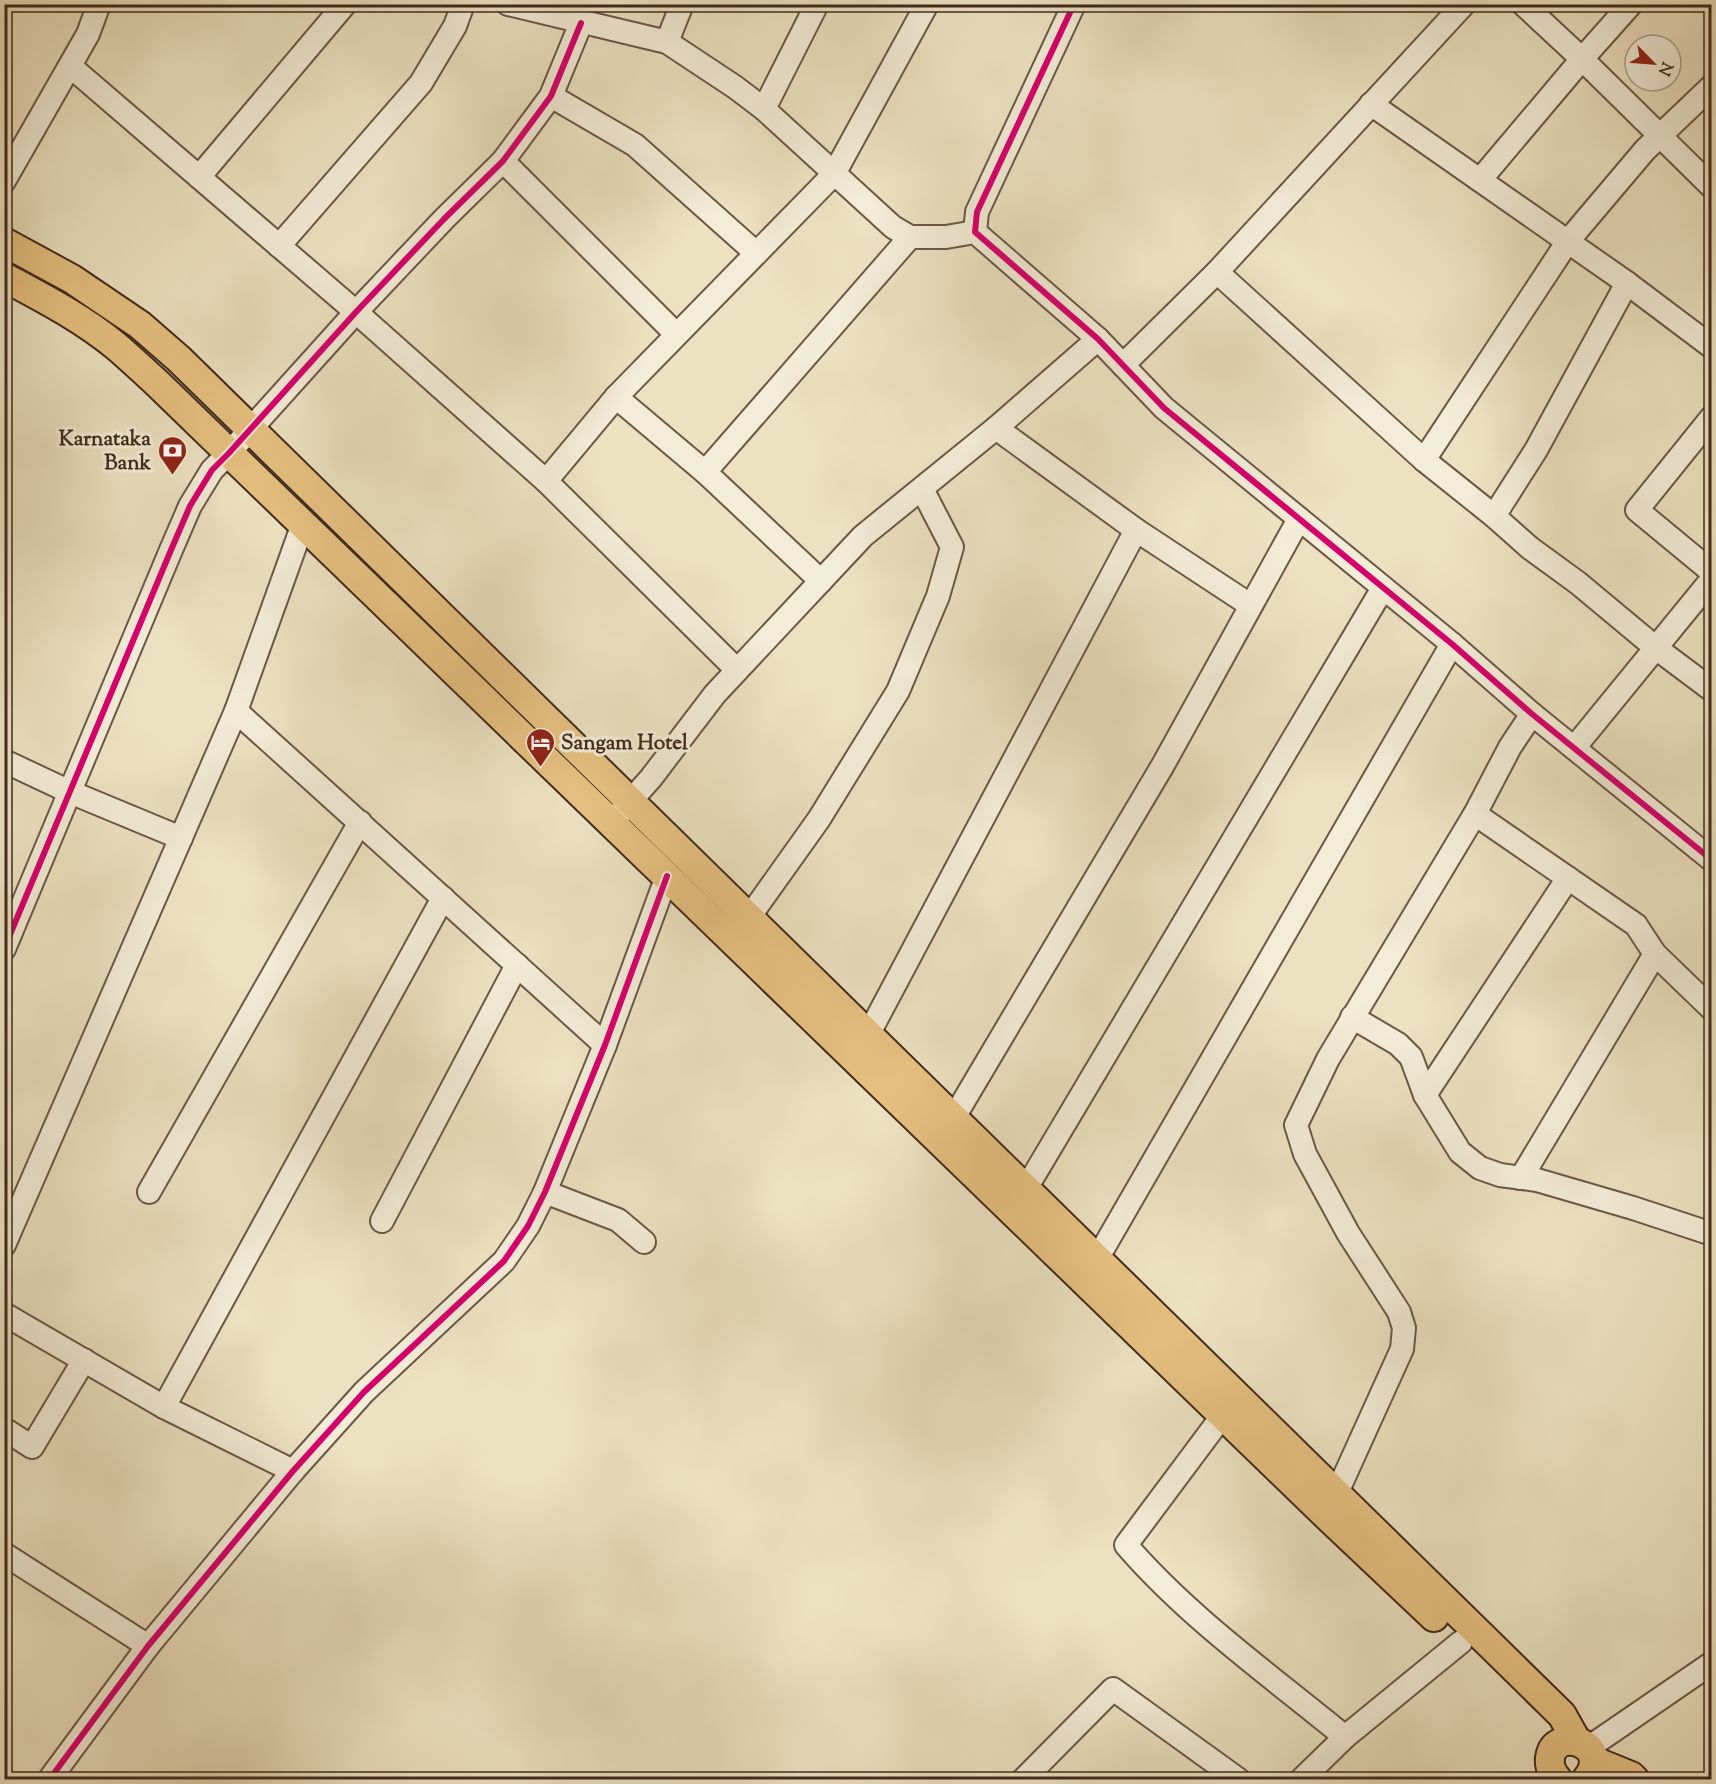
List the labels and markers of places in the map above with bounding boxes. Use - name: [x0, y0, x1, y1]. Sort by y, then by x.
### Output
- place label: Karnataka Bank: [59, 425, 152, 479]
- bank icon: Karnataka Bank: [156, 434, 188, 476]
- hotel icon: Sangam Hotel: [524, 726, 556, 768]
- place label: Sangam Hotel: [561, 729, 688, 759]

